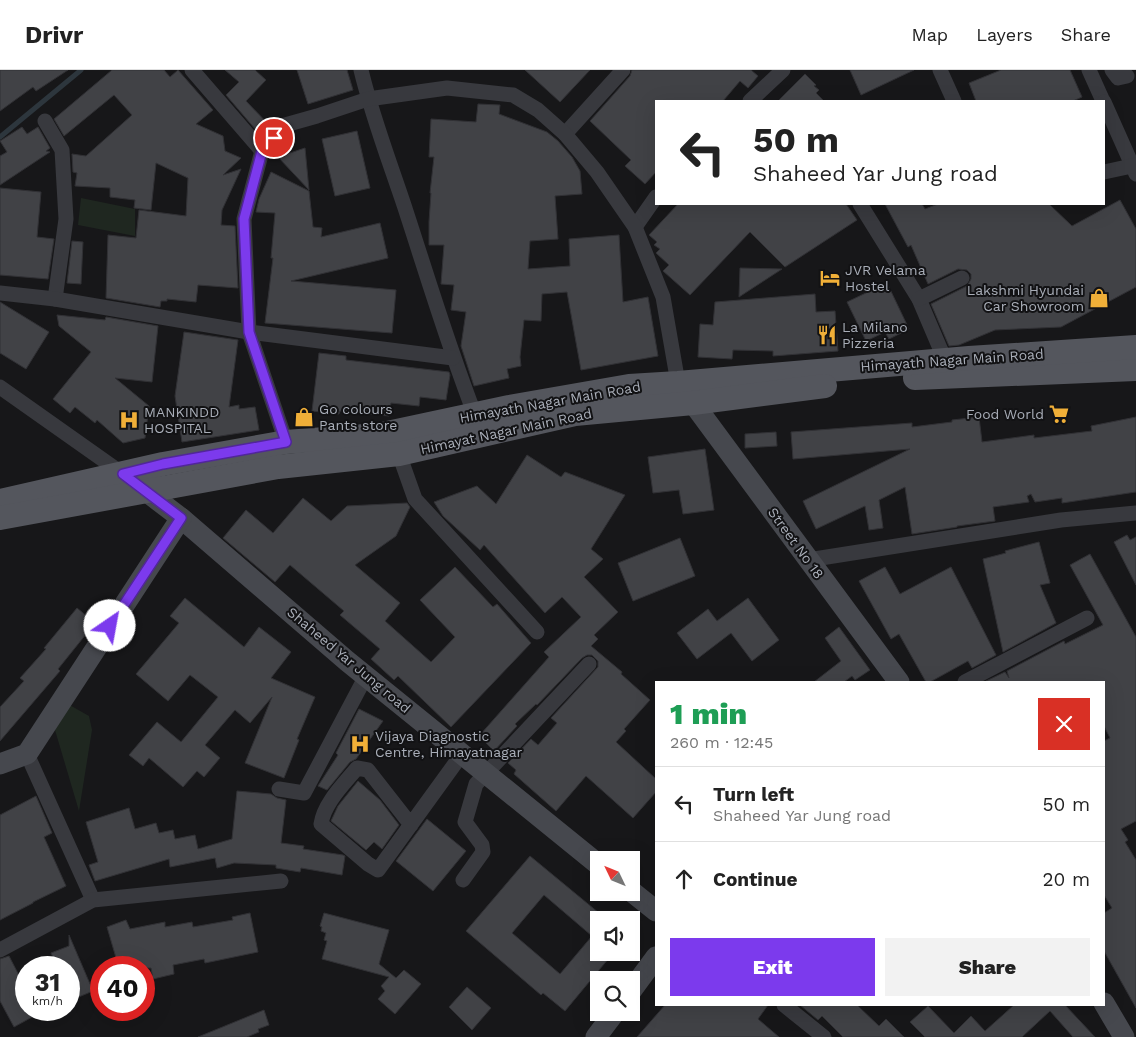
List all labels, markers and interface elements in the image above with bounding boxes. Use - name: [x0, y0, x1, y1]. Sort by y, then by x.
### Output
- text: Drivr: [25, 21, 83, 49]
- text: Map: [911, 24, 948, 45]
- text: Layers: [976, 24, 1033, 45]
- text: Share: [1061, 24, 1111, 45]
- pin: [253, 117, 295, 159]
- text: 50 m: [753, 119, 839, 161]
- icon: left: [670, 120, 735, 185]
- icon: arrive: [260, 124, 288, 152]
- text: Shaheed Yar Jung road: [753, 161, 998, 186]
- place label: JVR Velama Hostel: [845, 262, 926, 294]
- hotel icon: JVR Velama Hostel: [819, 267, 841, 289]
- place label: Lakshmi Hyundai Car Showroom: [967, 282, 1084, 314]
- shop icon: Lakshmi Hyundai Car Showroom: [1088, 287, 1110, 309]
- place label: La Milano Pizzeria: [842, 319, 908, 351]
- restaurant icon: La Milano Pizzeria: [816, 324, 838, 346]
- street label: Himayath Nagar Main Road: [860, 346, 1044, 374]
- street label: Himayath Nagar Main Road: [458, 378, 642, 426]
- place label: Go colours Pants store: [319, 401, 397, 433]
- supermarket icon: Food World: [1048, 403, 1070, 425]
- place label: MANKINDD HOSPITAL: [144, 404, 219, 436]
- street label: Himayat Nagar Main Road: [419, 405, 593, 457]
- shop icon: Go colours Pants store: [293, 406, 315, 428]
- place label: Food World: [966, 406, 1044, 422]
- hospital icon: MANKINDD HOSPITAL: [118, 409, 140, 431]
- street label: Street No 18: [765, 504, 827, 582]
- position arrow: [83, 599, 135, 651]
- street label: Shaheed Yar Jung road: [284, 604, 414, 716]
- text: 1 min: [670, 696, 747, 731]
- button: close: [1038, 698, 1090, 750]
- place label: Vijaya Diagnostic Centre, Himayatnagar: [375, 728, 523, 760]
- hospital icon: Vijaya Diagnostic Centre, Himayatnagar: [349, 733, 371, 755]
- text: 260 m · 12:45: [670, 733, 773, 752]
- text: Turn left: [713, 783, 794, 806]
- icon: left: [670, 790, 698, 818]
- text: 50 m: [1043, 793, 1090, 816]
- text: Shaheed Yar Jung road: [713, 806, 891, 825]
- north arrow: [590, 851, 640, 901]
- map controls: [590, 851, 640, 1021]
- icon: ahead: [670, 865, 698, 893]
- text: Continue: [713, 868, 797, 891]
- text: 20 m: [1043, 868, 1090, 891]
- button: sound: [590, 911, 640, 961]
- button: Exit: [670, 938, 875, 996]
- button: Share: [885, 938, 1090, 996]
- speed limit sign: 40: [90, 956, 155, 1021]
- text: 31: [35, 968, 60, 997]
- button: search: [590, 971, 640, 1021]
- text: km/h: [32, 994, 63, 1008]

